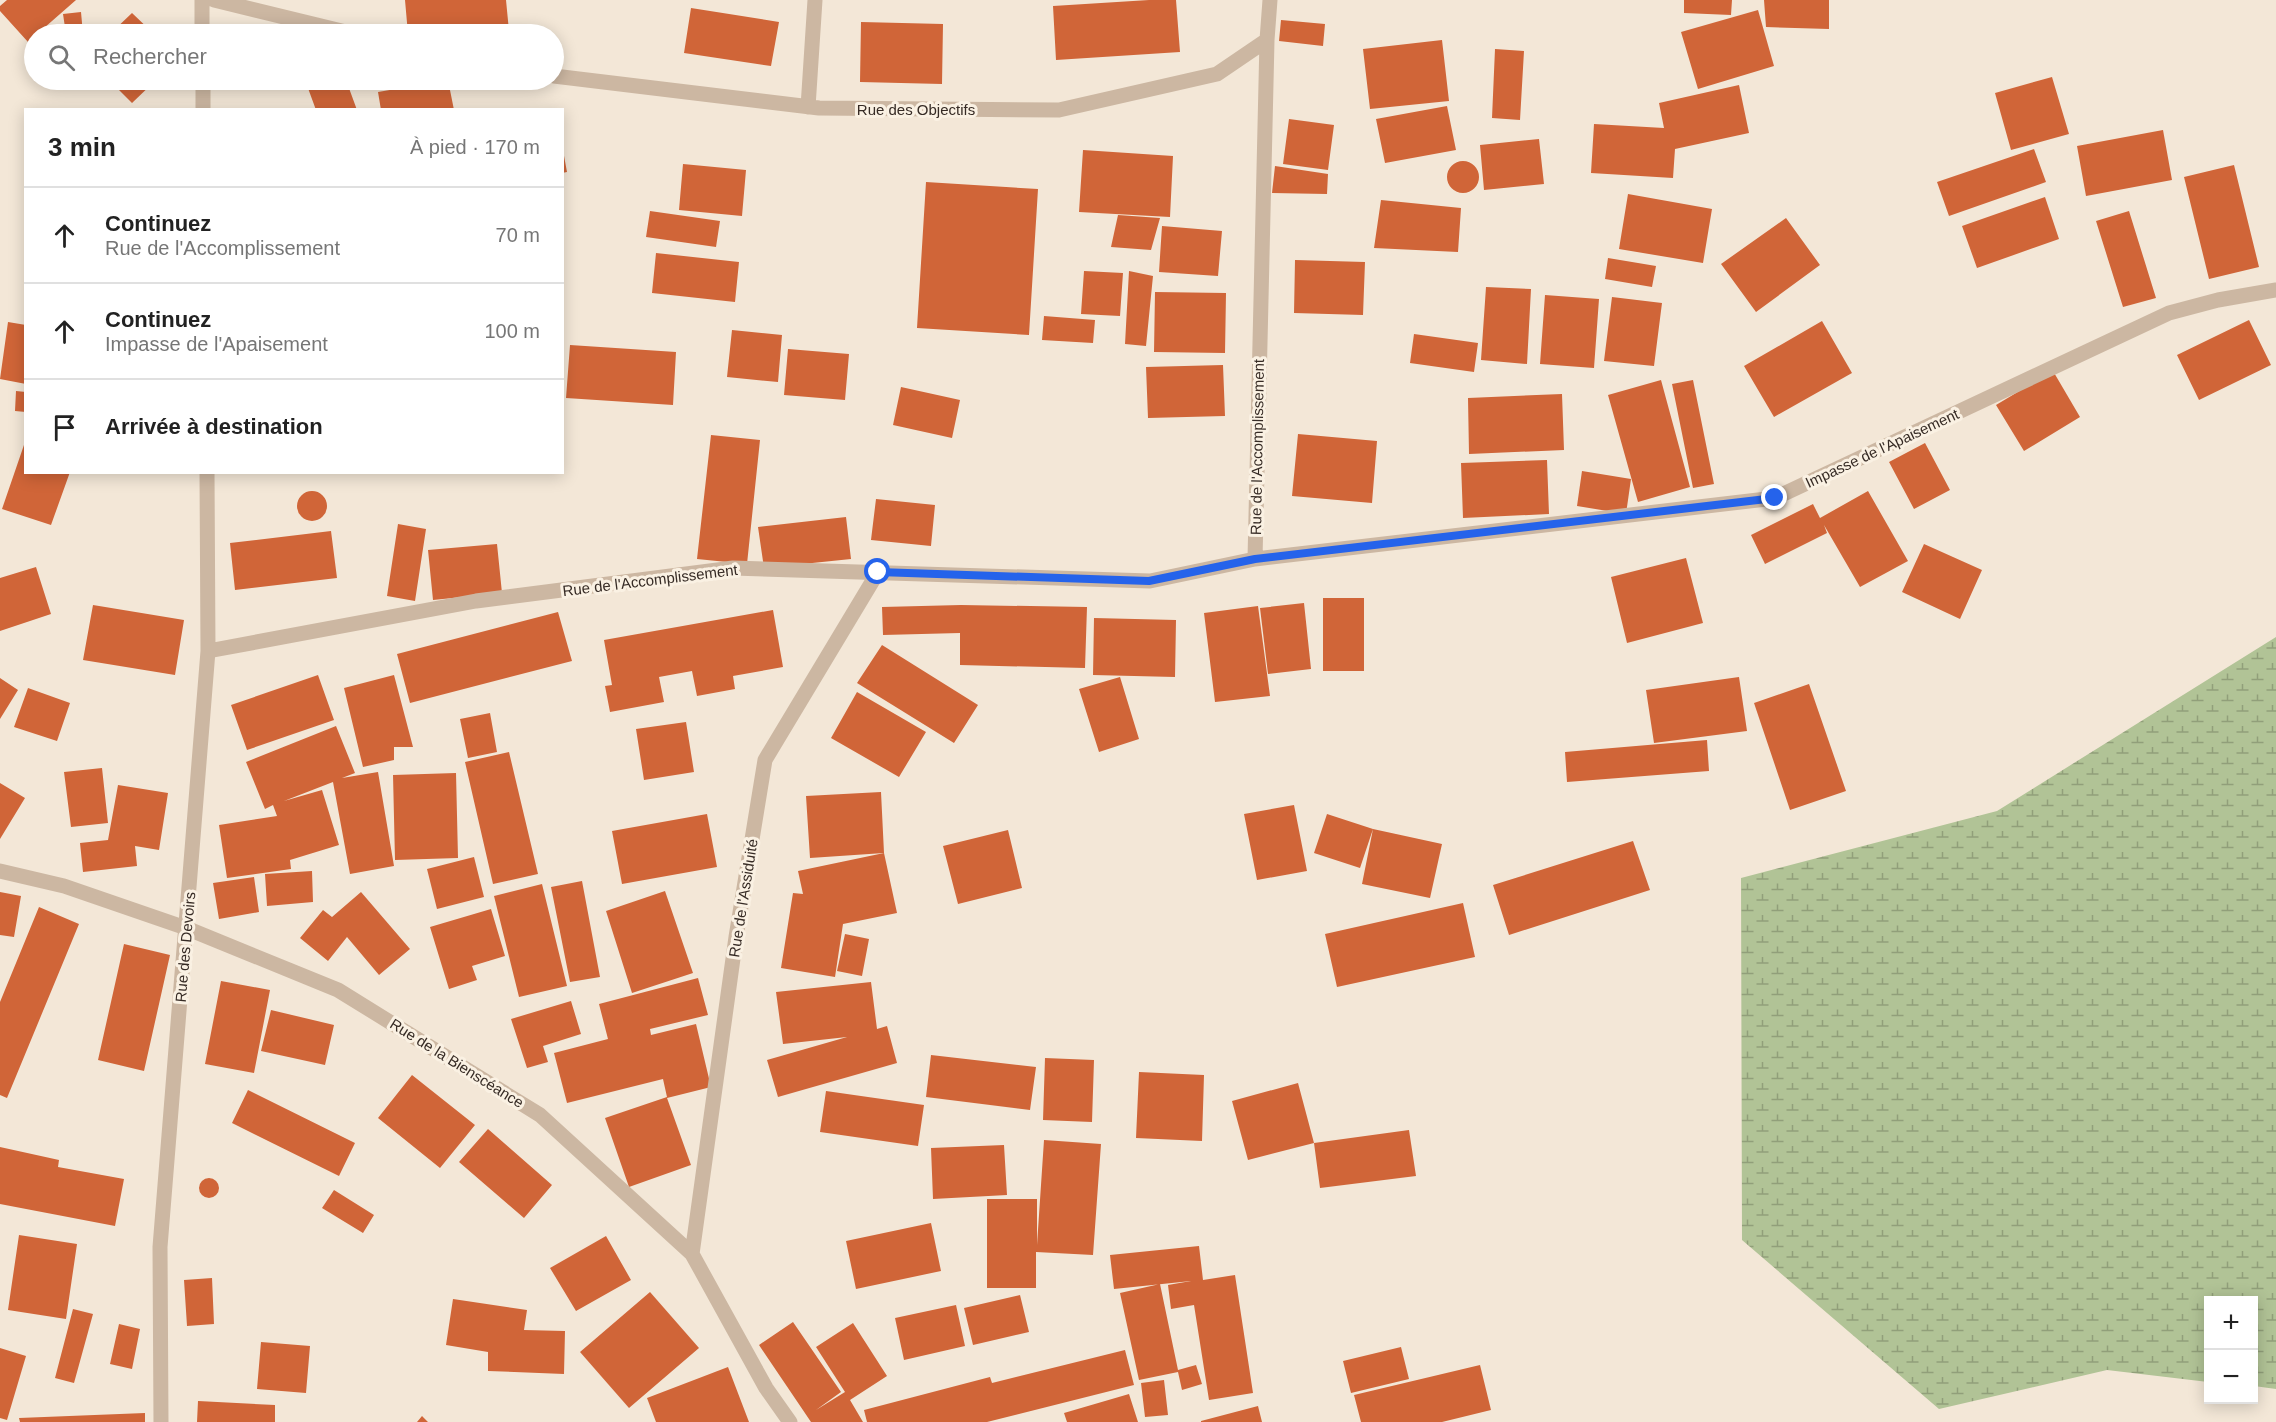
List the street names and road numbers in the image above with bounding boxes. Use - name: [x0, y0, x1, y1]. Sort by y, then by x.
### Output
- street label: Rue des Objectifs: [857, 101, 975, 118]
- street label: Rue de l'Accomplissement: [1247, 358, 1267, 535]
- street label: Impasse de l'Apaisement: [1803, 405, 1962, 491]
- street label: Rue de l'Accomplissement: [561, 561, 739, 599]
- street label: Rue de l'Assiduité: [725, 838, 761, 958]
- street label: Rue des Devoirs: [172, 891, 198, 1003]
- street label: Rue de la Bienscéance: [387, 1015, 527, 1111]

